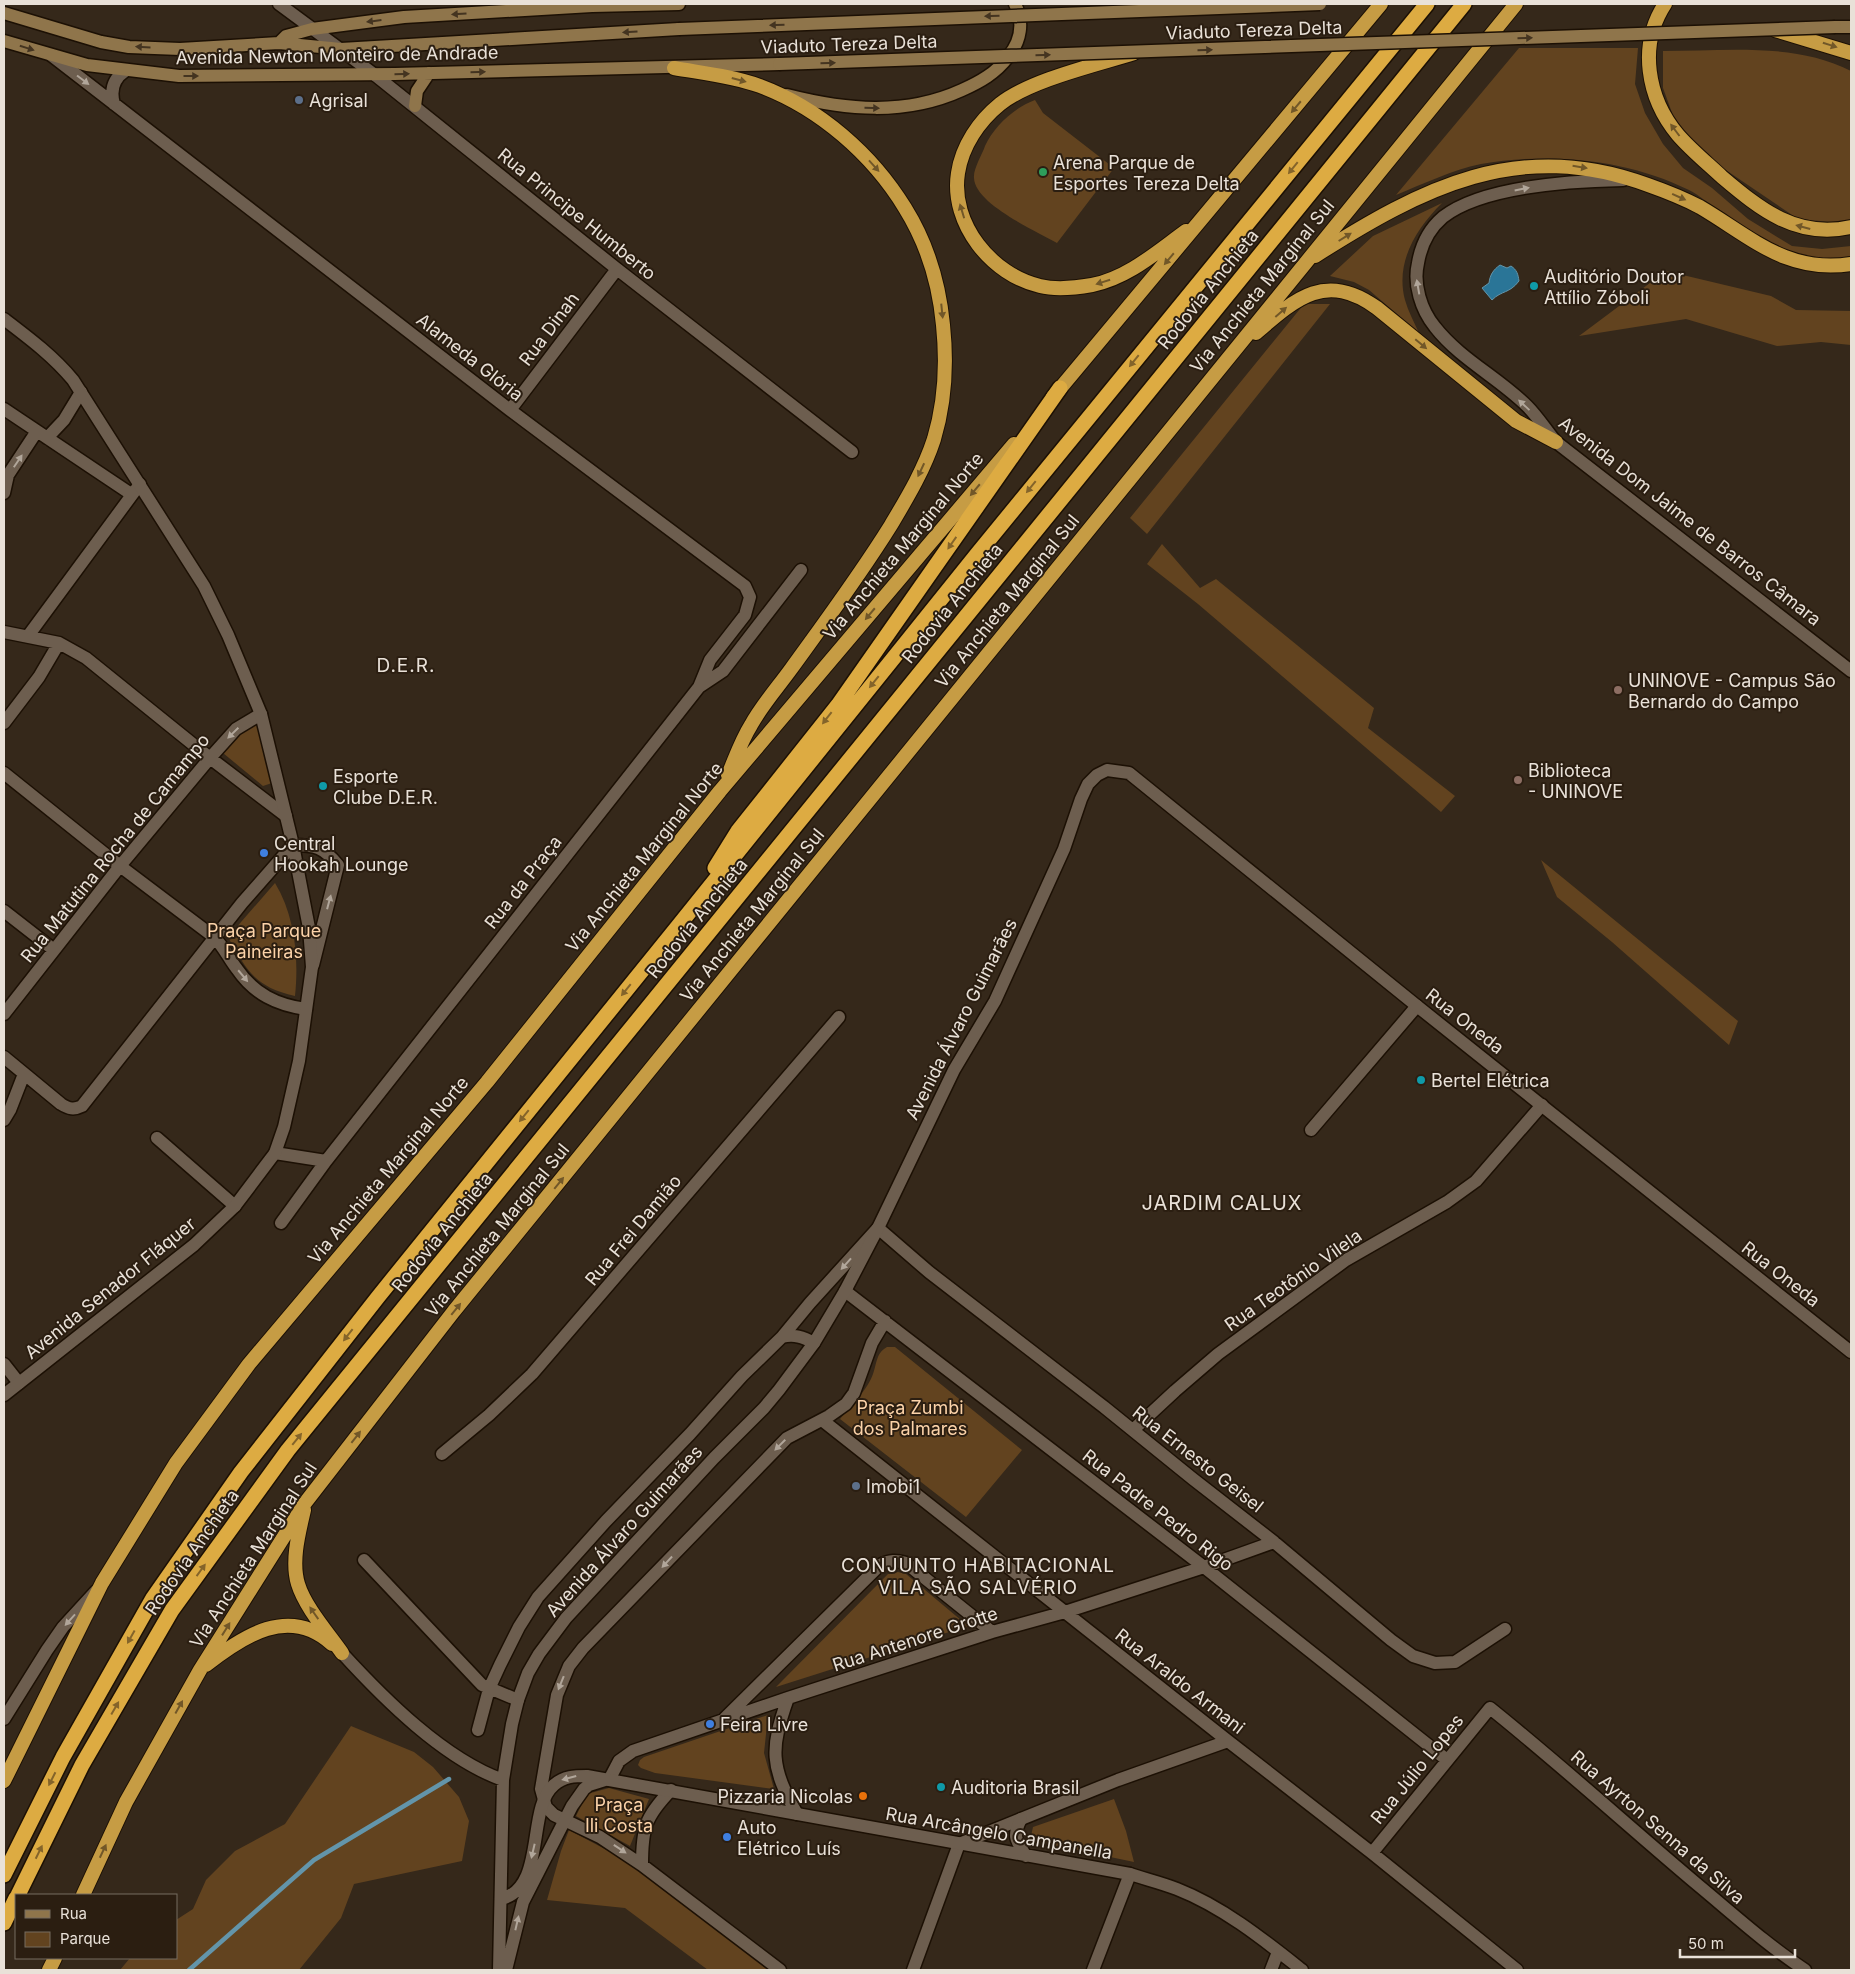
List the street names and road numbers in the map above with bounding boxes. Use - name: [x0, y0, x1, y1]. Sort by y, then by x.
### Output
- street label: Viaduto Tereza Delta: [1165, 16, 1343, 44]
- street label: Viaduto Tereza Delta: [760, 30, 938, 58]
- street label: Avenida Newton Monteiro de Andrade: [175, 42, 499, 68]
- street label: Rua Principe Humberto: [494, 144, 660, 284]
- street label: Via Anchieta Marginal Sul: [1186, 195, 1338, 377]
- street label: Rodovia Anchieta: [1153, 225, 1263, 353]
- street label: Rua Dinah: [515, 288, 583, 370]
- street label: Alameda Glória: [413, 309, 527, 405]
- street label: Avenida Dom Jaime de Barros Câmara: [1555, 412, 1825, 630]
- street label: Via Anchieta Marginal Norte: [818, 448, 988, 644]
- street label: Via Anchieta Marginal Sul: [931, 510, 1083, 692]
- street label: Rodovia Anchieta: [897, 539, 1007, 667]
- street label: Rua Matutina Rocha de Camampo: [16, 730, 214, 966]
- street label: Via Anchieta Marginal Norte: [561, 758, 727, 956]
- street label: Via Anchieta Marginal Sul: [676, 824, 828, 1006]
- street label: Rua da Praça: [480, 831, 566, 933]
- street label: Rodovia Anchieta: [642, 854, 752, 982]
- street label: Avenida Álvaro Guimarães: [900, 914, 1021, 1123]
- street label: Rua Oneda: [1422, 984, 1508, 1058]
- street label: Via Anchieta Marginal Norte: [303, 1072, 473, 1268]
- street label: Via Anchieta Marginal Sul: [421, 1139, 573, 1321]
- street label: Rodovia Anchieta: [387, 1168, 497, 1296]
- street label: Rua Frei Damião: [581, 1170, 685, 1290]
- street label: Avenida Senador Fláquer: [21, 1213, 200, 1363]
- street label: Rua Teotônio Vilela: [1220, 1225, 1366, 1335]
- street label: Rua Oneda: [1738, 1237, 1824, 1311]
- street label: Rua Ernesto Geisel: [1128, 1401, 1268, 1517]
- street label: Avenida Álvaro Guimarães: [541, 1440, 706, 1621]
- street label: Rua Padre Pedro Rigo: [1079, 1445, 1237, 1575]
- street label: Via Anchieta Marginal Sul: [185, 1458, 321, 1652]
- street label: Rodovia Anchieta: [141, 1485, 243, 1619]
- street label: Rua Antenore Grotte: [830, 1602, 1000, 1676]
- street label: Rua Araldo Armani: [1111, 1624, 1249, 1738]
- street label: Rua Júlio Lopes: [1366, 1710, 1468, 1828]
- street label: Rua Ayrton Senna da Silva: [1567, 1746, 1749, 1908]
- street label: Rua Arcângelo Campanella: [884, 1803, 1114, 1863]

